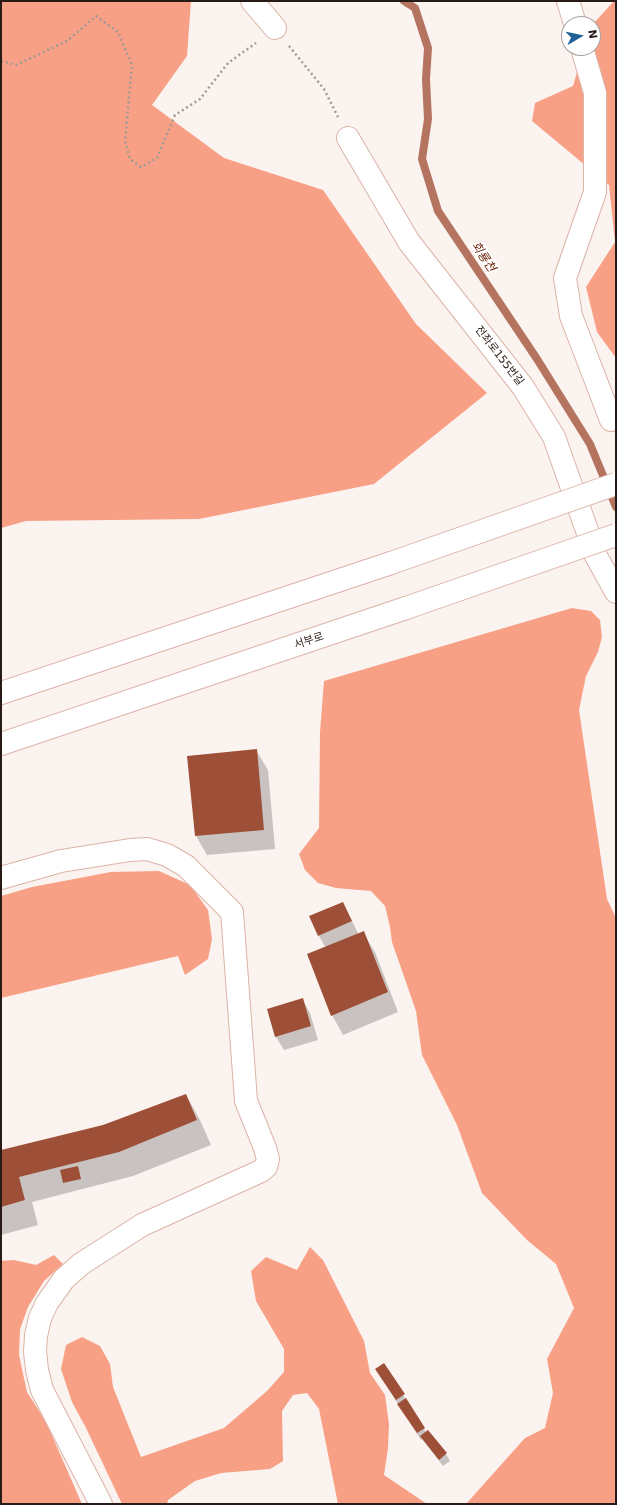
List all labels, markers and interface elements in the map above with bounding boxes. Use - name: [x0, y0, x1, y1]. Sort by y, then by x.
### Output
- north arrow: [561, 16, 601, 56]
- text: N: [585, 29, 599, 40]
- water label: 회룡천: [468, 239, 498, 275]
- street label: 전좌로155번길: [472, 324, 526, 388]
- street label: 서부로: [293, 630, 325, 652]

